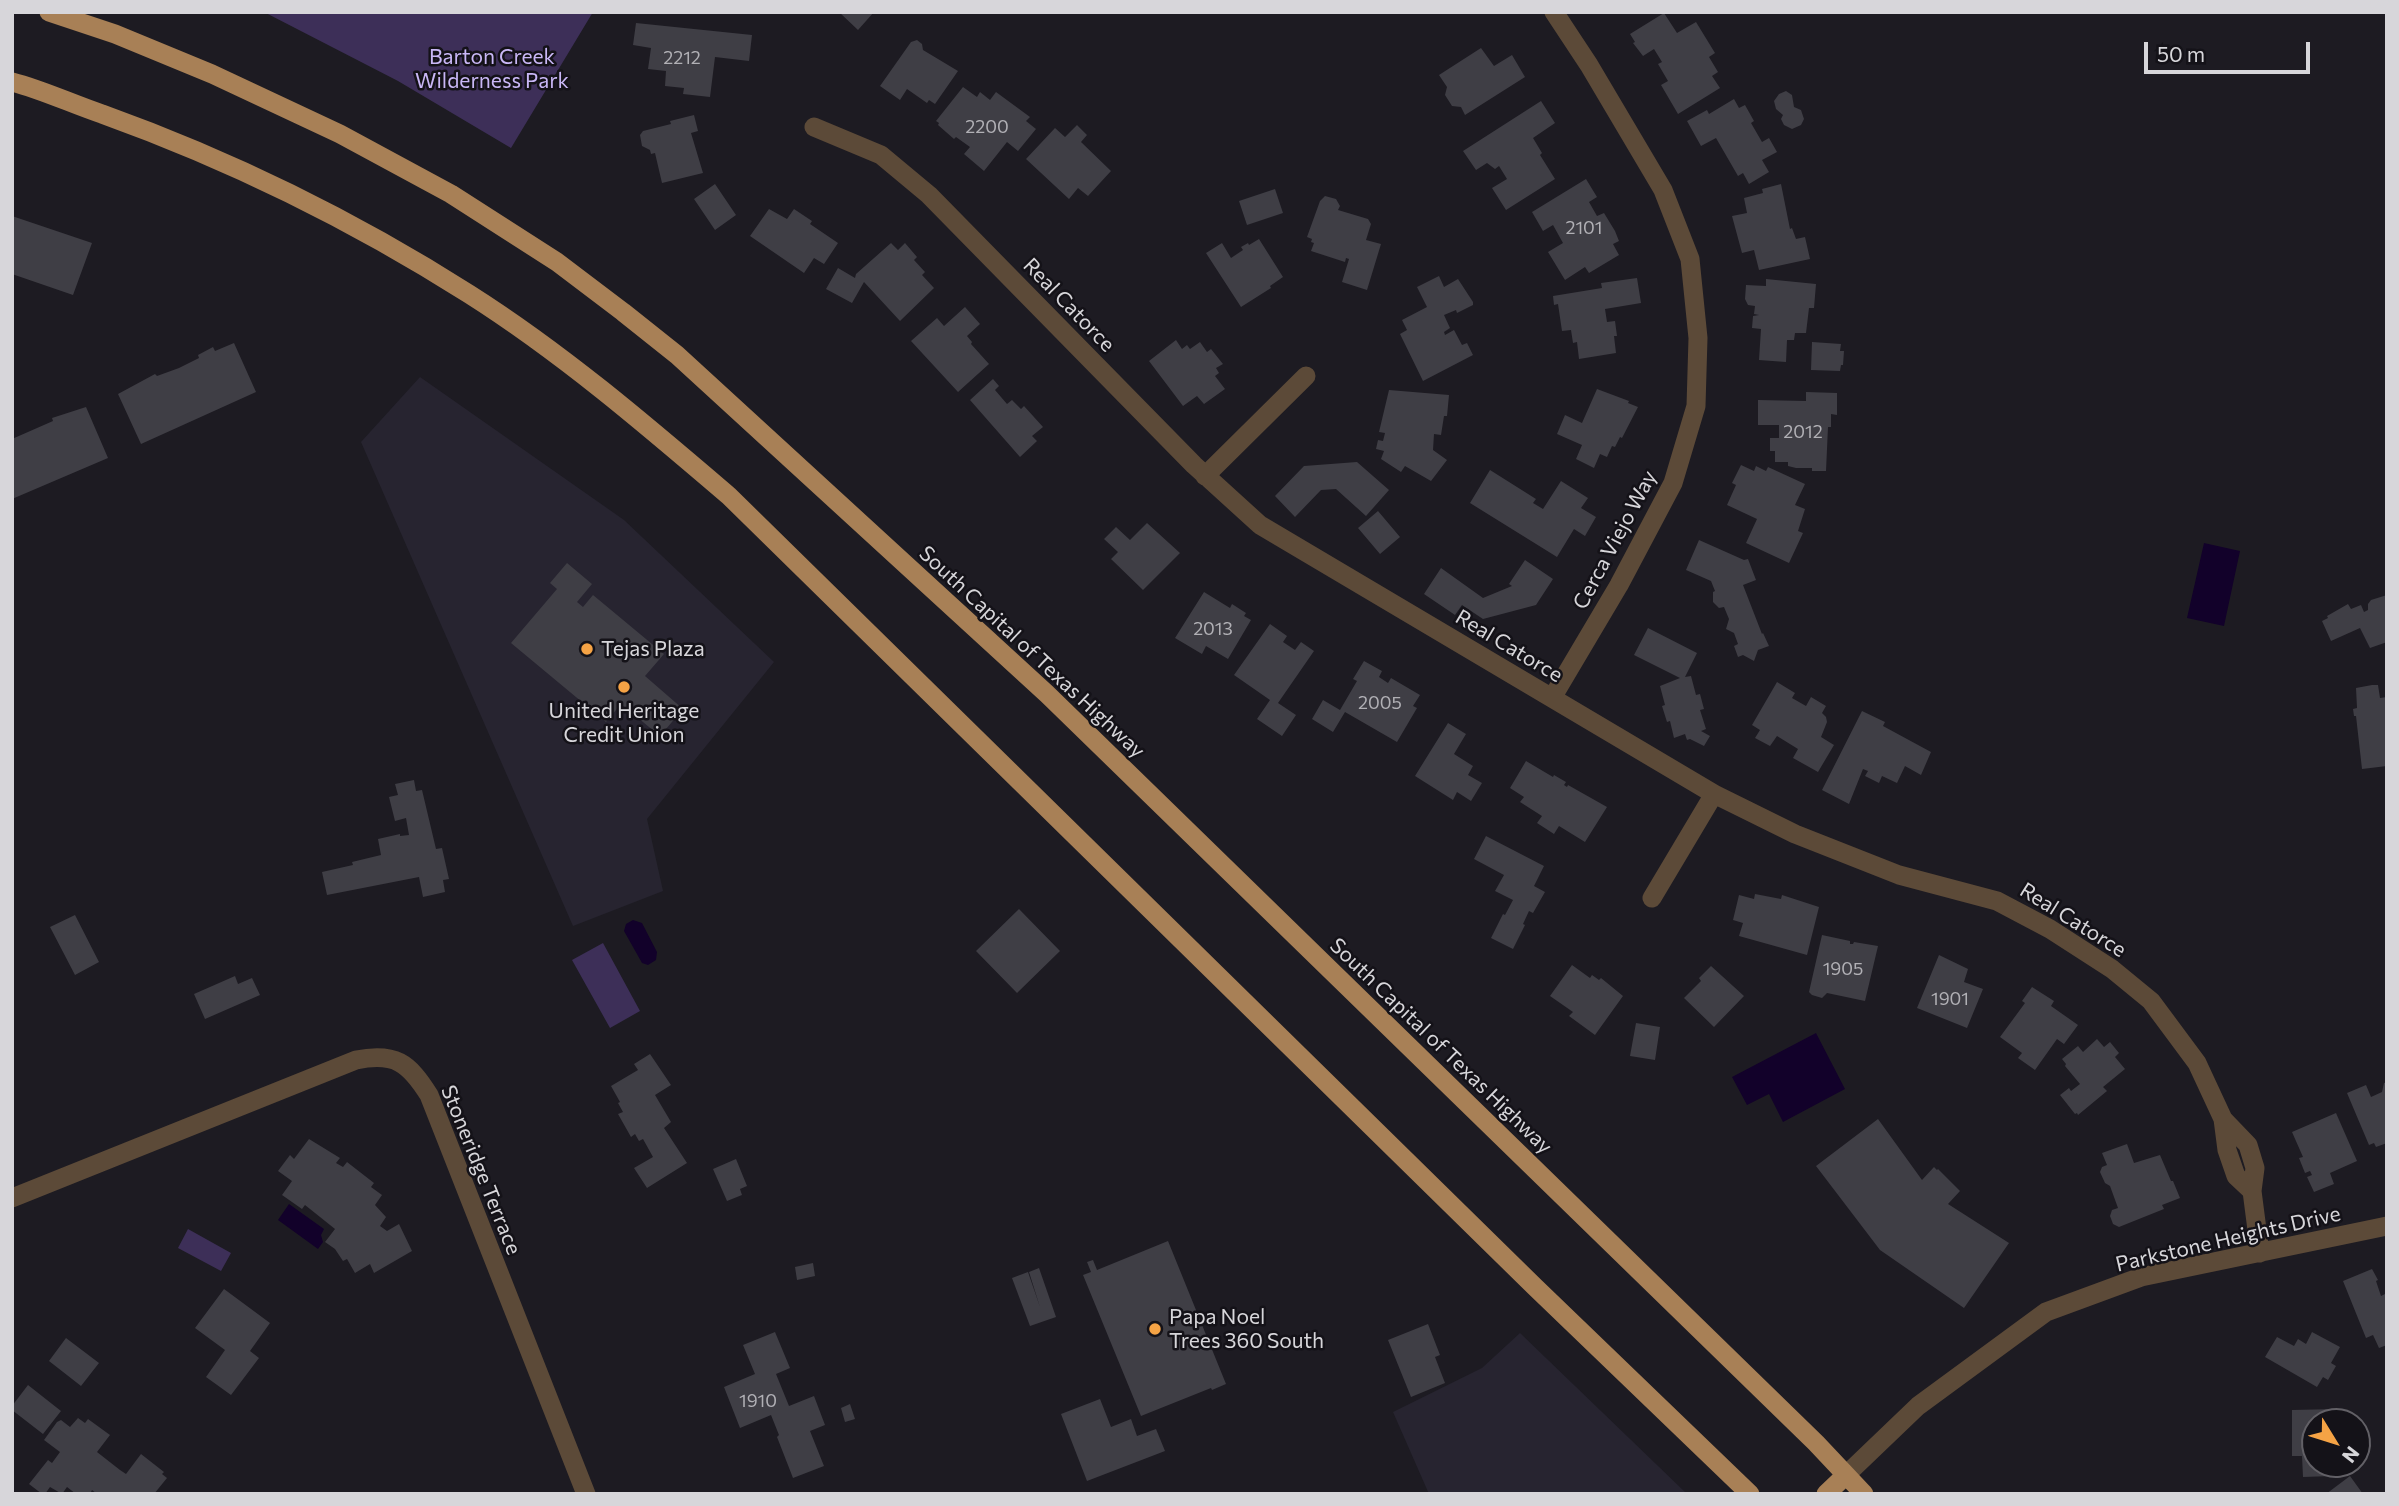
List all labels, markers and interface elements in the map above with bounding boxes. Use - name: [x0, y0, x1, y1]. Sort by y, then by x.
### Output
- scale bar: [2147, 28, 2313, 72]
- text: 50 m: [2157, 41, 2205, 66]
- park label: Barton Creek Wilderness Park: [415, 44, 569, 94]
- house number: 2212: [663, 47, 701, 69]
- house number: 2200: [965, 116, 1009, 138]
- house number: 2101: [1565, 217, 1603, 239]
- street label: Real Catorce: [1018, 253, 1120, 357]
- house number: 2012: [1783, 421, 1823, 443]
- street label: Cerca Viejo Way: [1568, 466, 1662, 614]
- street label: South Capital of Texas Highway: [914, 541, 1150, 763]
- street label: Real Catorce: [1451, 604, 1567, 688]
- house number: 2013: [1193, 618, 1233, 640]
- place label: Tejas Plaza: [601, 636, 705, 662]
- marker: Tejas Plaza: [579, 641, 595, 657]
- marker: United Heritage Credit Union: [616, 679, 632, 695]
- house number: 2005: [1358, 692, 1402, 714]
- place label: United Heritage Credit Union: [549, 698, 699, 748]
- street label: Real Catorce: [2015, 877, 2131, 963]
- street label: South Capital of Texas Highway: [1325, 933, 1557, 1159]
- house number: 1905: [1823, 958, 1863, 980]
- house number: 1901: [1931, 988, 1969, 1010]
- street label: Stoneridge Terrace: [436, 1082, 526, 1258]
- street label: Parkstone Heights Drive: [2113, 1201, 2343, 1277]
- place label: Papa Noel Trees 360 South: [1169, 1304, 1324, 1354]
- marker: Papa Noel Trees 360 South: [1147, 1321, 1163, 1337]
- house number: 1910: [739, 1390, 777, 1412]
- north arrow: [2301, 1408, 2371, 1478]
- text: N: [2338, 1442, 2365, 1468]

